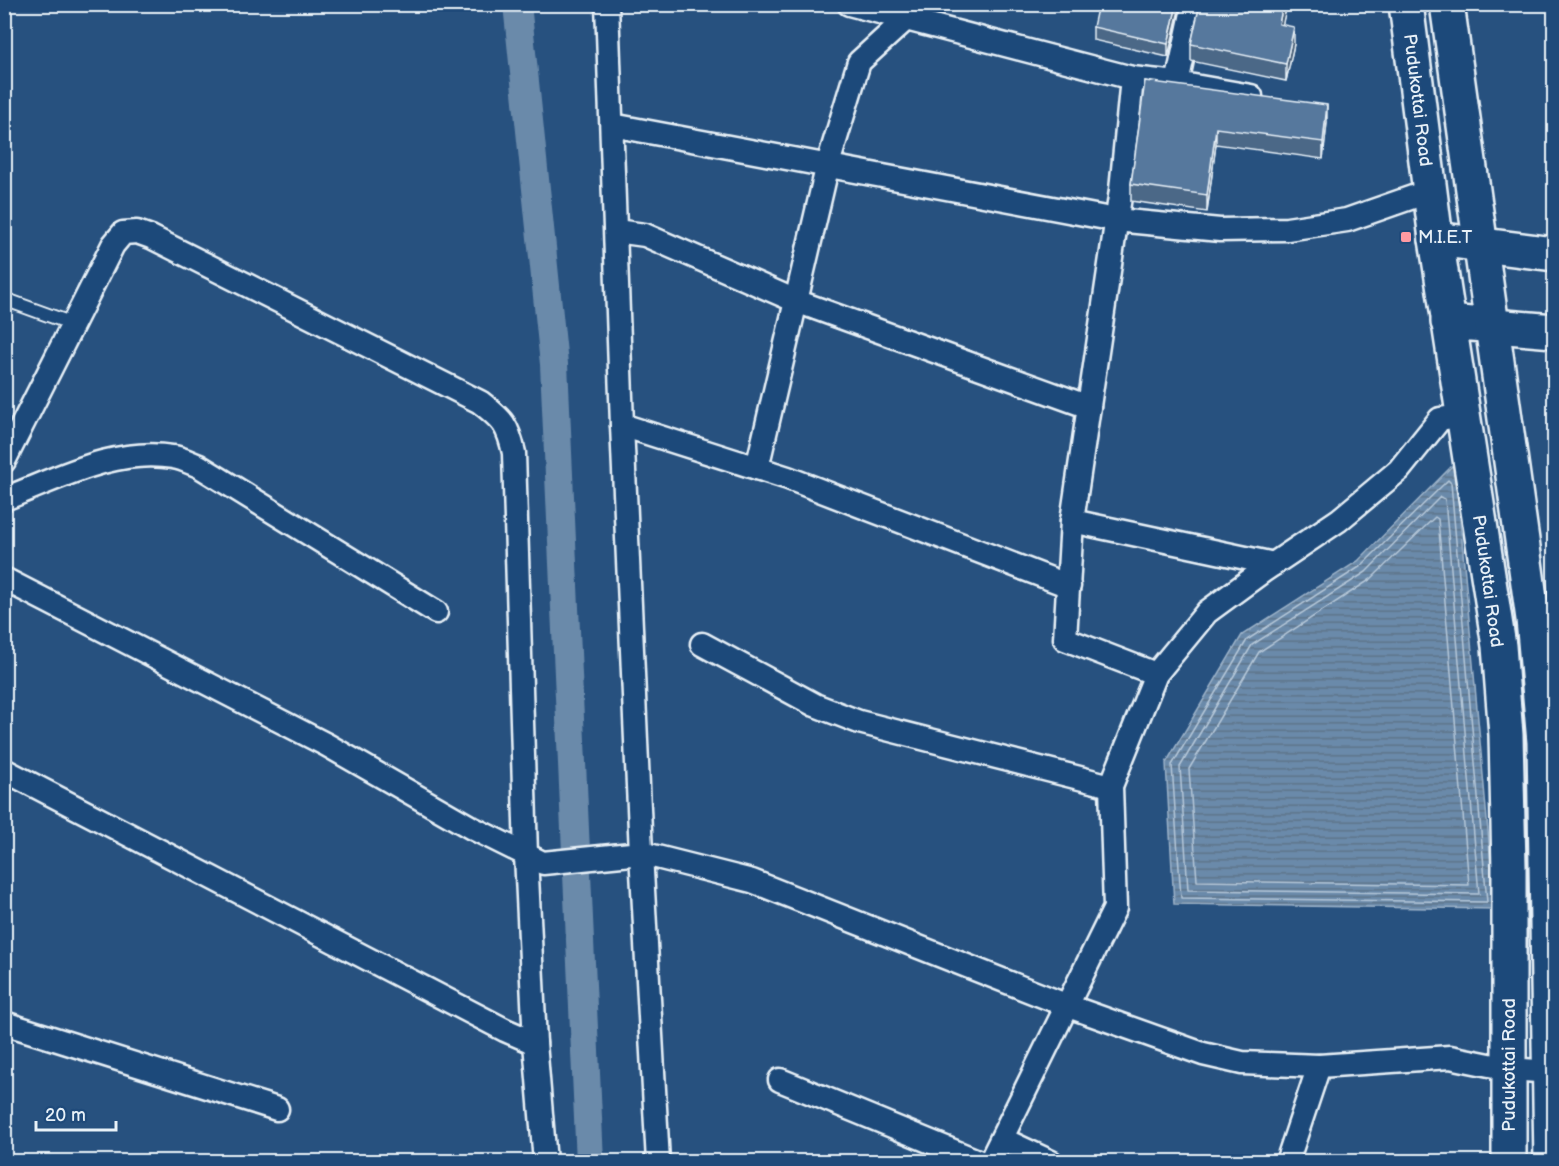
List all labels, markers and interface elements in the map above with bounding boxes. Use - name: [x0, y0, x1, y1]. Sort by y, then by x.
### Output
- street label: Pudukottai Road: [1399, 33, 1436, 168]
- place label: M.I.E.T: [1418, 227, 1473, 248]
- marker: M.I.E.T: [1399, 230, 1413, 244]
- street label: Pudukottai Road: [1468, 514, 1507, 649]
- street label: Pudukottai Road: [1499, 998, 1520, 1132]
- scale bar: [36, 1094, 116, 1132]
- text: 20 m: [45, 1105, 86, 1126]

